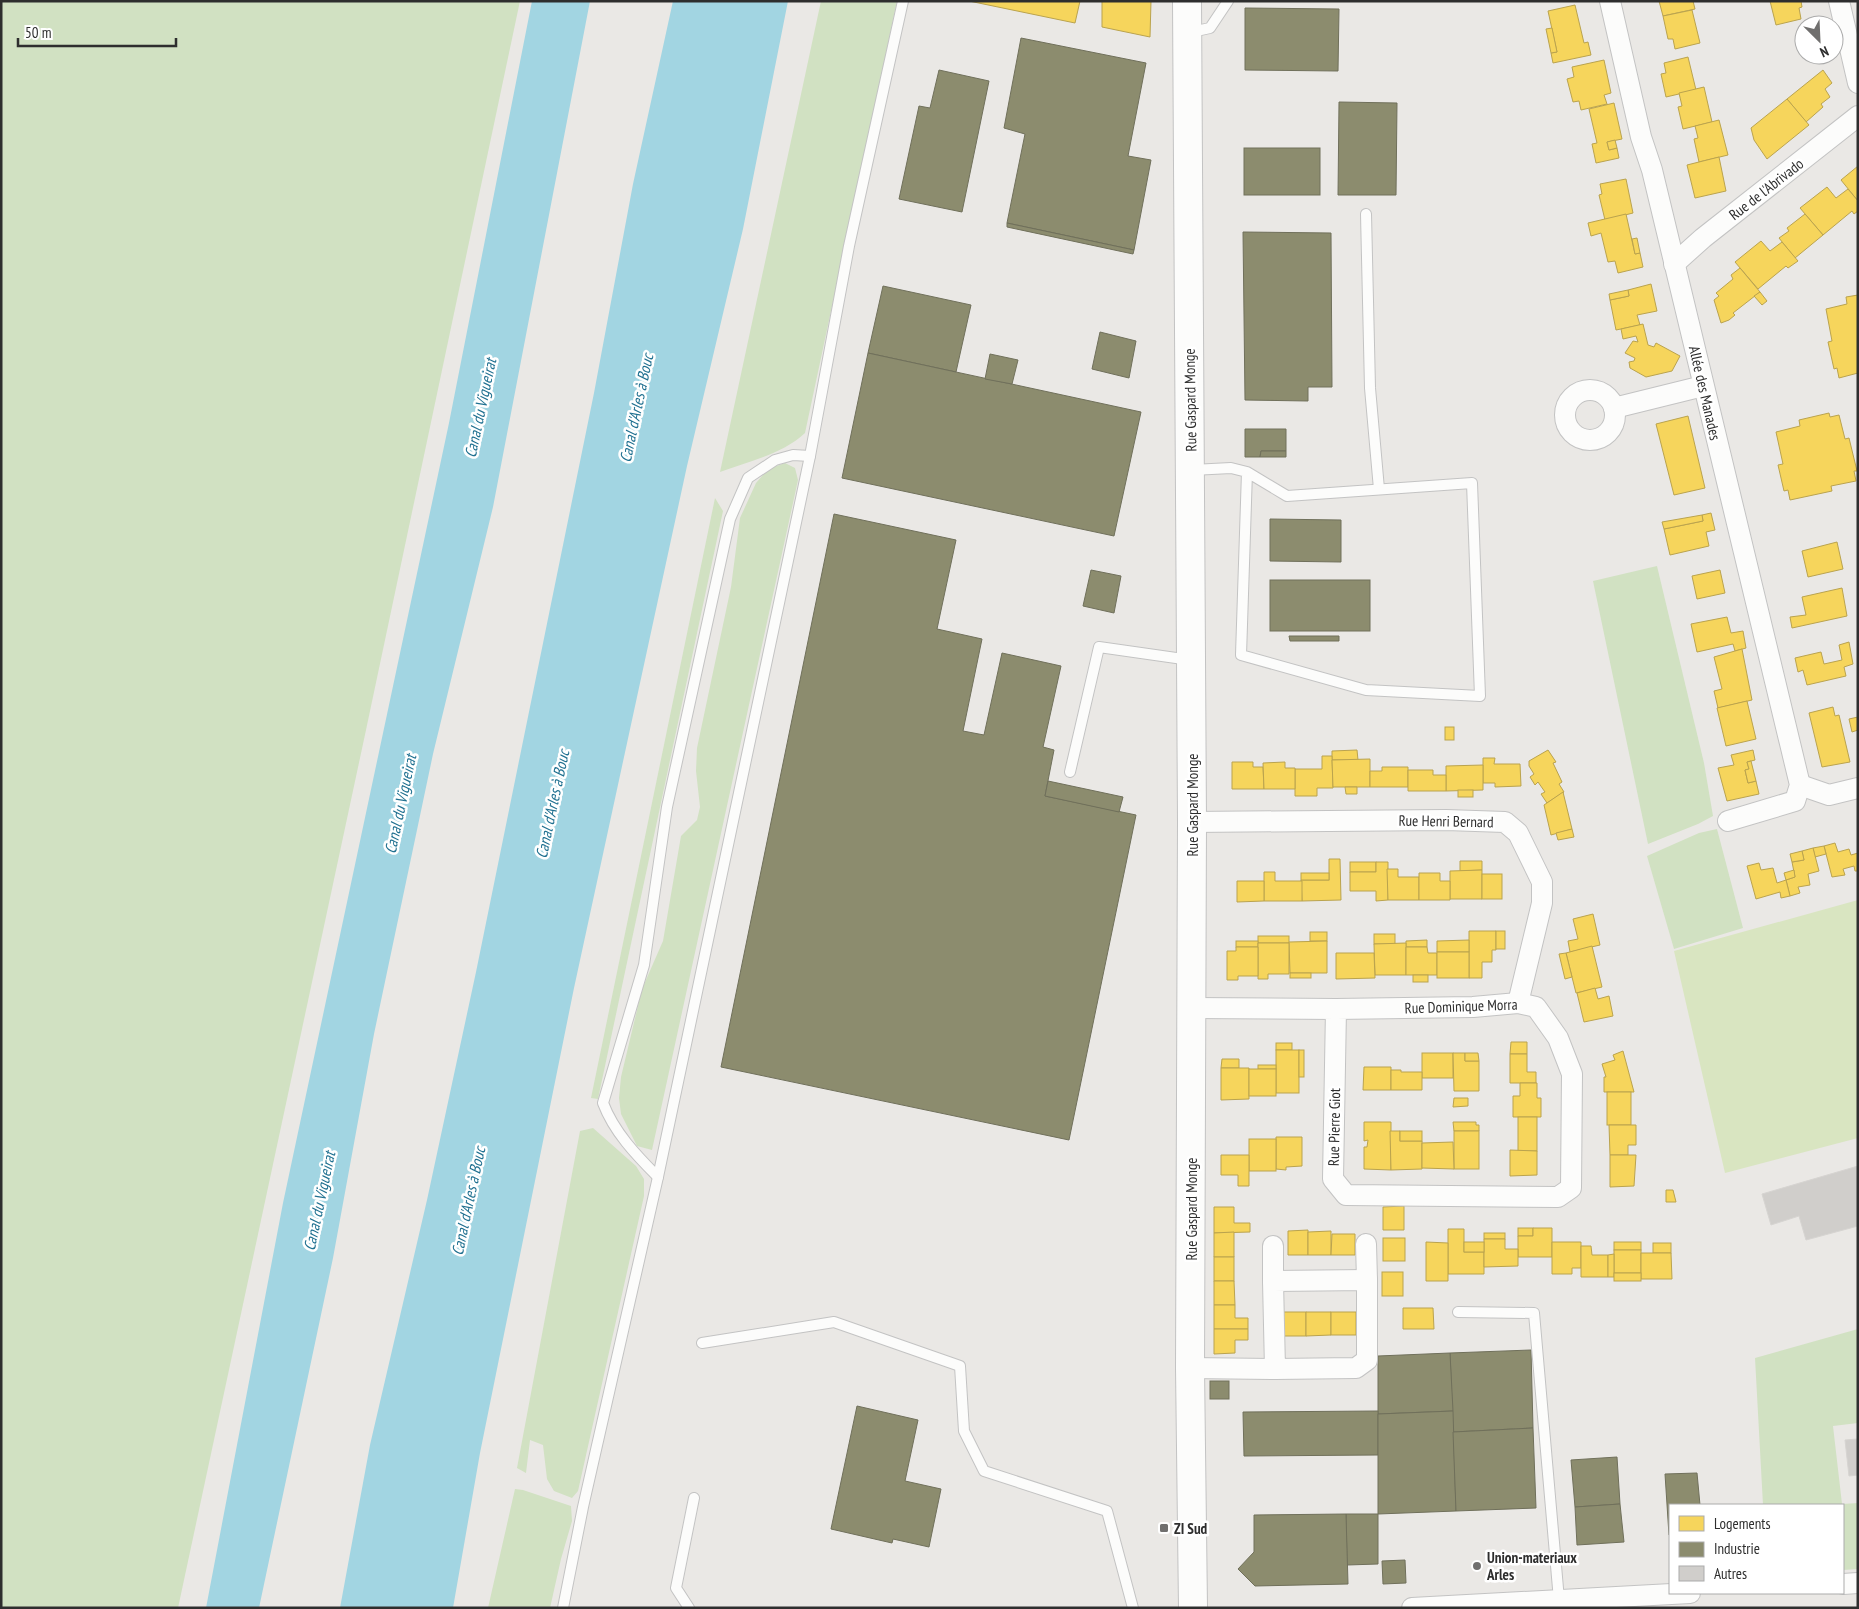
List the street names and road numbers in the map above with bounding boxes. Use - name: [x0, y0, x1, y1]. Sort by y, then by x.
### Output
- street label: Rue de l'Abrivado: [1725, 154, 1807, 224]
- street label: Allée des Manades: [1685, 344, 1725, 442]
- street label: Rue Gaspard Monge: [1180, 348, 1200, 452]
- street label: Rue Gaspard Monge: [1183, 753, 1202, 857]
- street label: Rue Henri Bernard: [1398, 811, 1494, 831]
- street label: Rue Dominique Morra: [1404, 995, 1518, 1017]
- street label: Rue Pierre Giot: [1324, 1088, 1344, 1166]
- street label: Rue Gaspard Monge: [1182, 1157, 1201, 1261]

